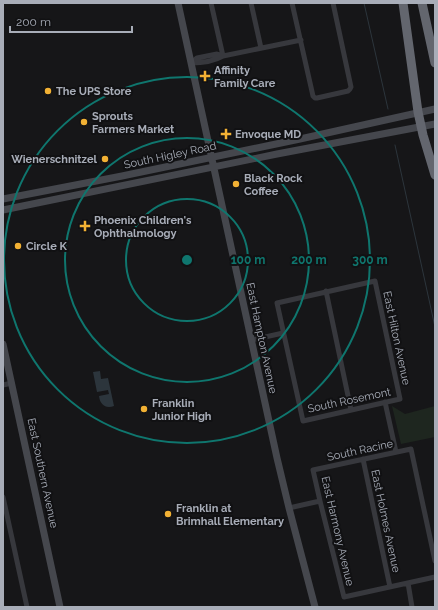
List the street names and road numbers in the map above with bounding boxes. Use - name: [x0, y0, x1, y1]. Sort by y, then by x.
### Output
- street label: South Higley Road: [123, 139, 218, 172]
- street label: East Hampton Avenue: [243, 282, 280, 395]
- street label: East Hilton Avenue: [380, 290, 413, 387]
- street label: South Rosemont: [306, 385, 392, 416]
- street label: East Southern Avenue: [24, 417, 61, 530]
- street label: South Racine: [326, 437, 395, 464]
- street label: East Holmes Avenue: [368, 468, 403, 574]
- street label: East Harmony Avenue: [319, 475, 357, 588]

